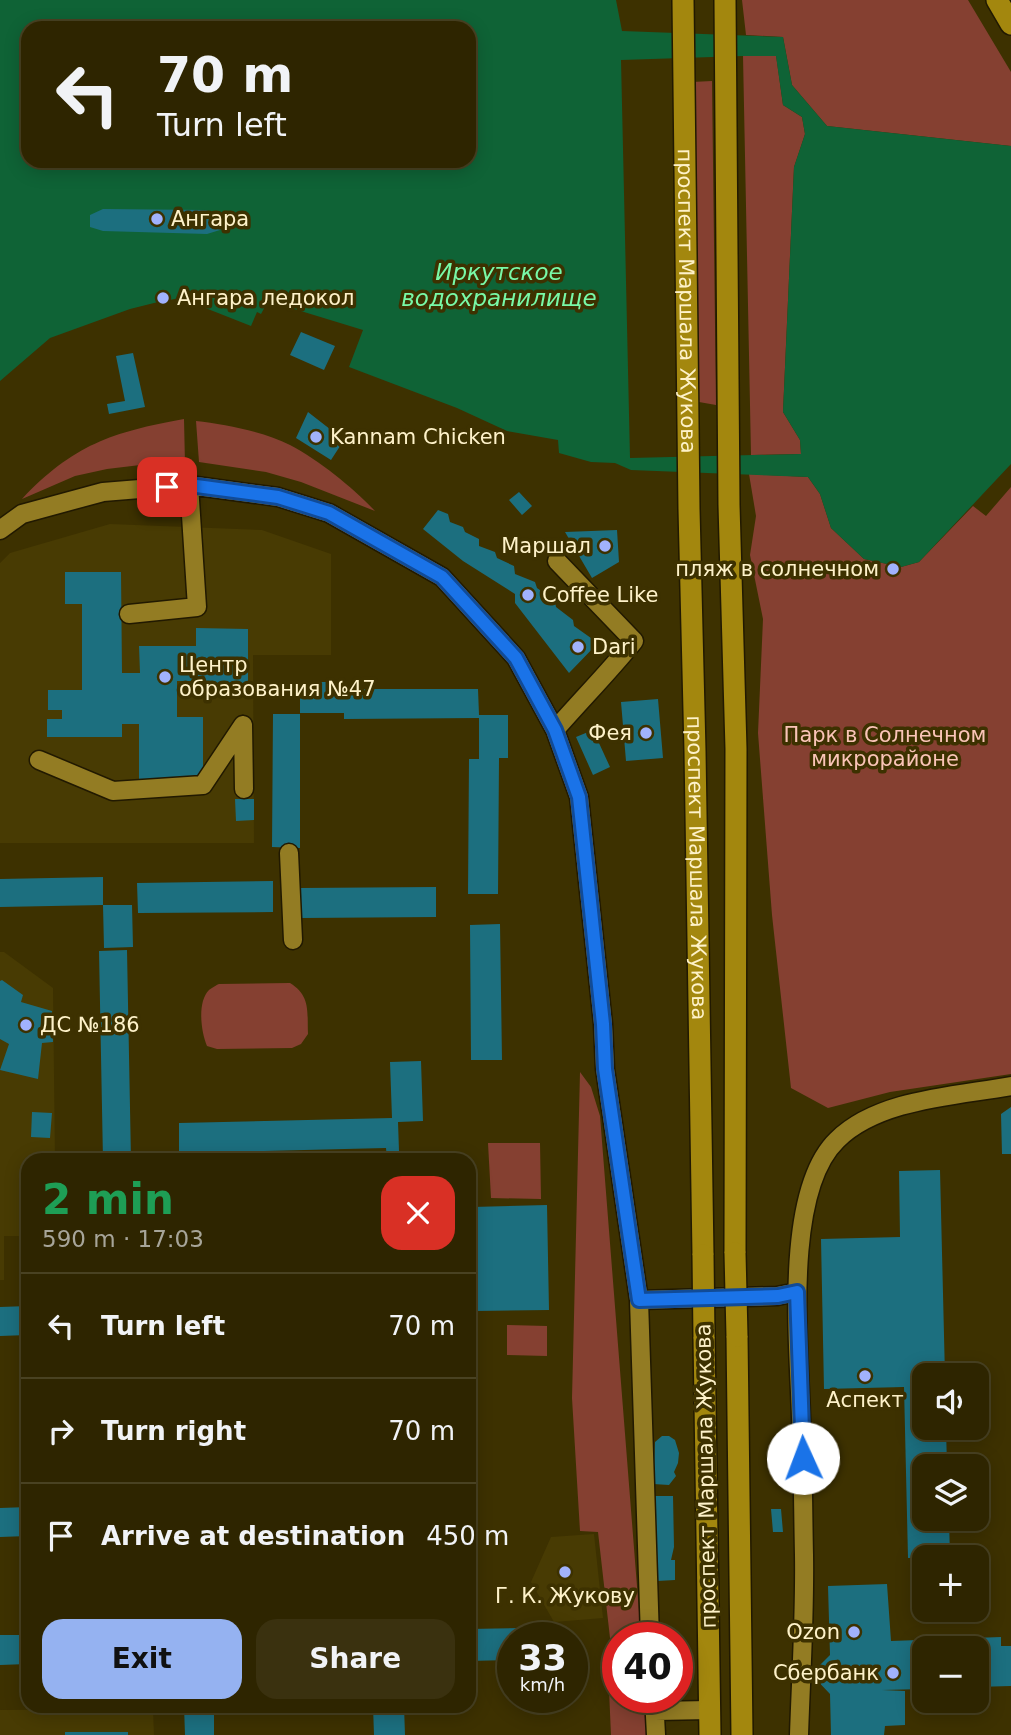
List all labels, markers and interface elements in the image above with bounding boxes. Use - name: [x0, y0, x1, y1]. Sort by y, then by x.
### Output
- text: 70 m: [157, 47, 293, 104]
- icon: left: [42, 49, 133, 140]
- text: Turn left: [157, 106, 287, 144]
- street label: проспект Маршала Жукова: [673, 148, 700, 454]
- place label: Ангара: [171, 207, 249, 231]
- marker: Ангара: [149, 211, 165, 227]
- water label: Иркутское водохранилище: [401, 259, 597, 311]
- place label: Ангара ледокол: [177, 286, 355, 310]
- marker: Ангара ледокол: [155, 290, 171, 306]
- place label: Kannam Chicken: [330, 425, 506, 449]
- marker: Kannam Chicken: [308, 429, 324, 445]
- pin: [137, 457, 197, 517]
- icon: arrive: [148, 468, 186, 506]
- place label: Маршал: [501, 534, 591, 558]
- marker: Маршал: [597, 538, 613, 554]
- place label: пляж в солнечном: [675, 557, 879, 581]
- marker: пляж в солнечном: [885, 561, 901, 577]
- place label: Coffee Like: [542, 583, 658, 607]
- marker: Coffee Like: [520, 587, 536, 603]
- place label: Dari: [592, 635, 636, 659]
- marker: Dari: [570, 639, 586, 655]
- place label: Центр образования №47: [179, 653, 376, 701]
- marker: Центр образования №47: [157, 669, 173, 685]
- street label: проспект Маршала Жукова: [682, 715, 711, 1021]
- place label: Фея: [588, 721, 632, 745]
- park label: Парк в Солнечном микрорайоне: [784, 723, 986, 771]
- marker: Фея: [638, 725, 654, 741]
- place label: ДС №186: [40, 1013, 140, 1037]
- marker: ДС №186: [18, 1017, 34, 1033]
- text: 2 min: [42, 1175, 174, 1224]
- button: close: [381, 1176, 455, 1250]
- text: 590 m · 17:03: [42, 1226, 204, 1252]
- icon: left: [42, 1307, 80, 1345]
- text: Turn left: [101, 1311, 225, 1341]
- text: 70 m: [388, 1311, 455, 1341]
- street label: проспект Маршала Жукова: [691, 1323, 721, 1629]
- map controls: [912, 1363, 989, 1713]
- button: sound: [912, 1363, 989, 1440]
- marker: Аспект: [857, 1368, 873, 1384]
- place label: Аспект: [826, 1388, 904, 1412]
- icon: right: [42, 1412, 80, 1450]
- text: Turn right: [101, 1416, 246, 1446]
- text: 70 m: [388, 1416, 455, 1446]
- position arrow: [766, 1421, 840, 1495]
- button: layers: [912, 1454, 989, 1531]
- icon: arrive: [42, 1517, 80, 1555]
- text: Arrive at destination: [101, 1521, 405, 1551]
- text: 450 m: [426, 1521, 509, 1551]
- button: +: [912, 1545, 989, 1622]
- marker: Г. К. Жукову: [557, 1564, 573, 1580]
- place label: Г. К. Жукову: [495, 1584, 635, 1608]
- button: Exit: [42, 1619, 242, 1699]
- button: Share: [256, 1619, 455, 1699]
- place label: Ozon: [786, 1620, 840, 1644]
- speed limit sign: 40: [602, 1622, 693, 1713]
- marker: Ozon: [846, 1624, 862, 1640]
- button: −: [912, 1636, 989, 1713]
- text: 33: [518, 1638, 567, 1678]
- place label: Сбербанк: [773, 1661, 879, 1685]
- marker: Сбербанк: [885, 1665, 901, 1681]
- text: km/h: [520, 1674, 565, 1695]

